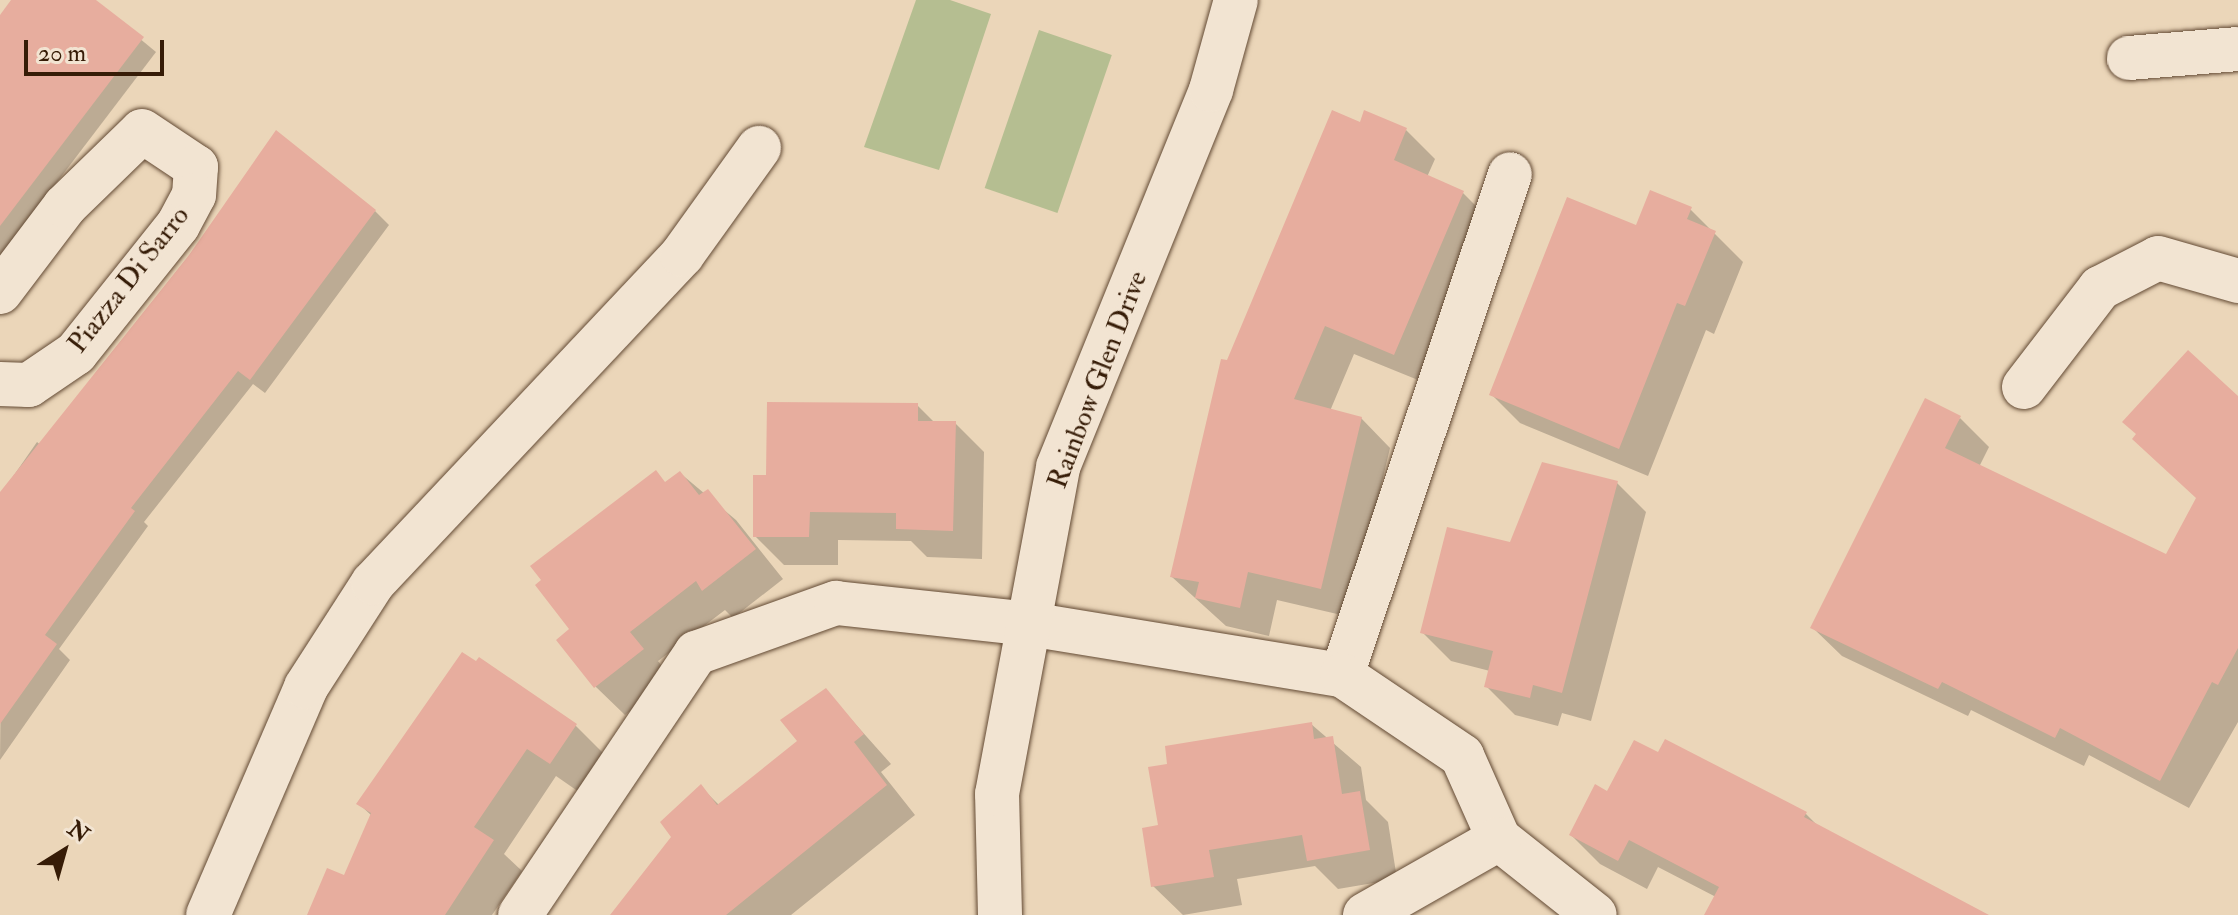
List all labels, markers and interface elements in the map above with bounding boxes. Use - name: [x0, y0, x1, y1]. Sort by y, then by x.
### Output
- scale bar: [28, 24, 168, 74]
- text: 20 m: [38, 38, 86, 69]
- street label: Piazza Di Sarro: [61, 200, 197, 360]
- street label: Rainbow Glen Drive: [1041, 266, 1155, 494]
- north arrow: [24, 811, 104, 891]
- text: N: [62, 815, 95, 849]

